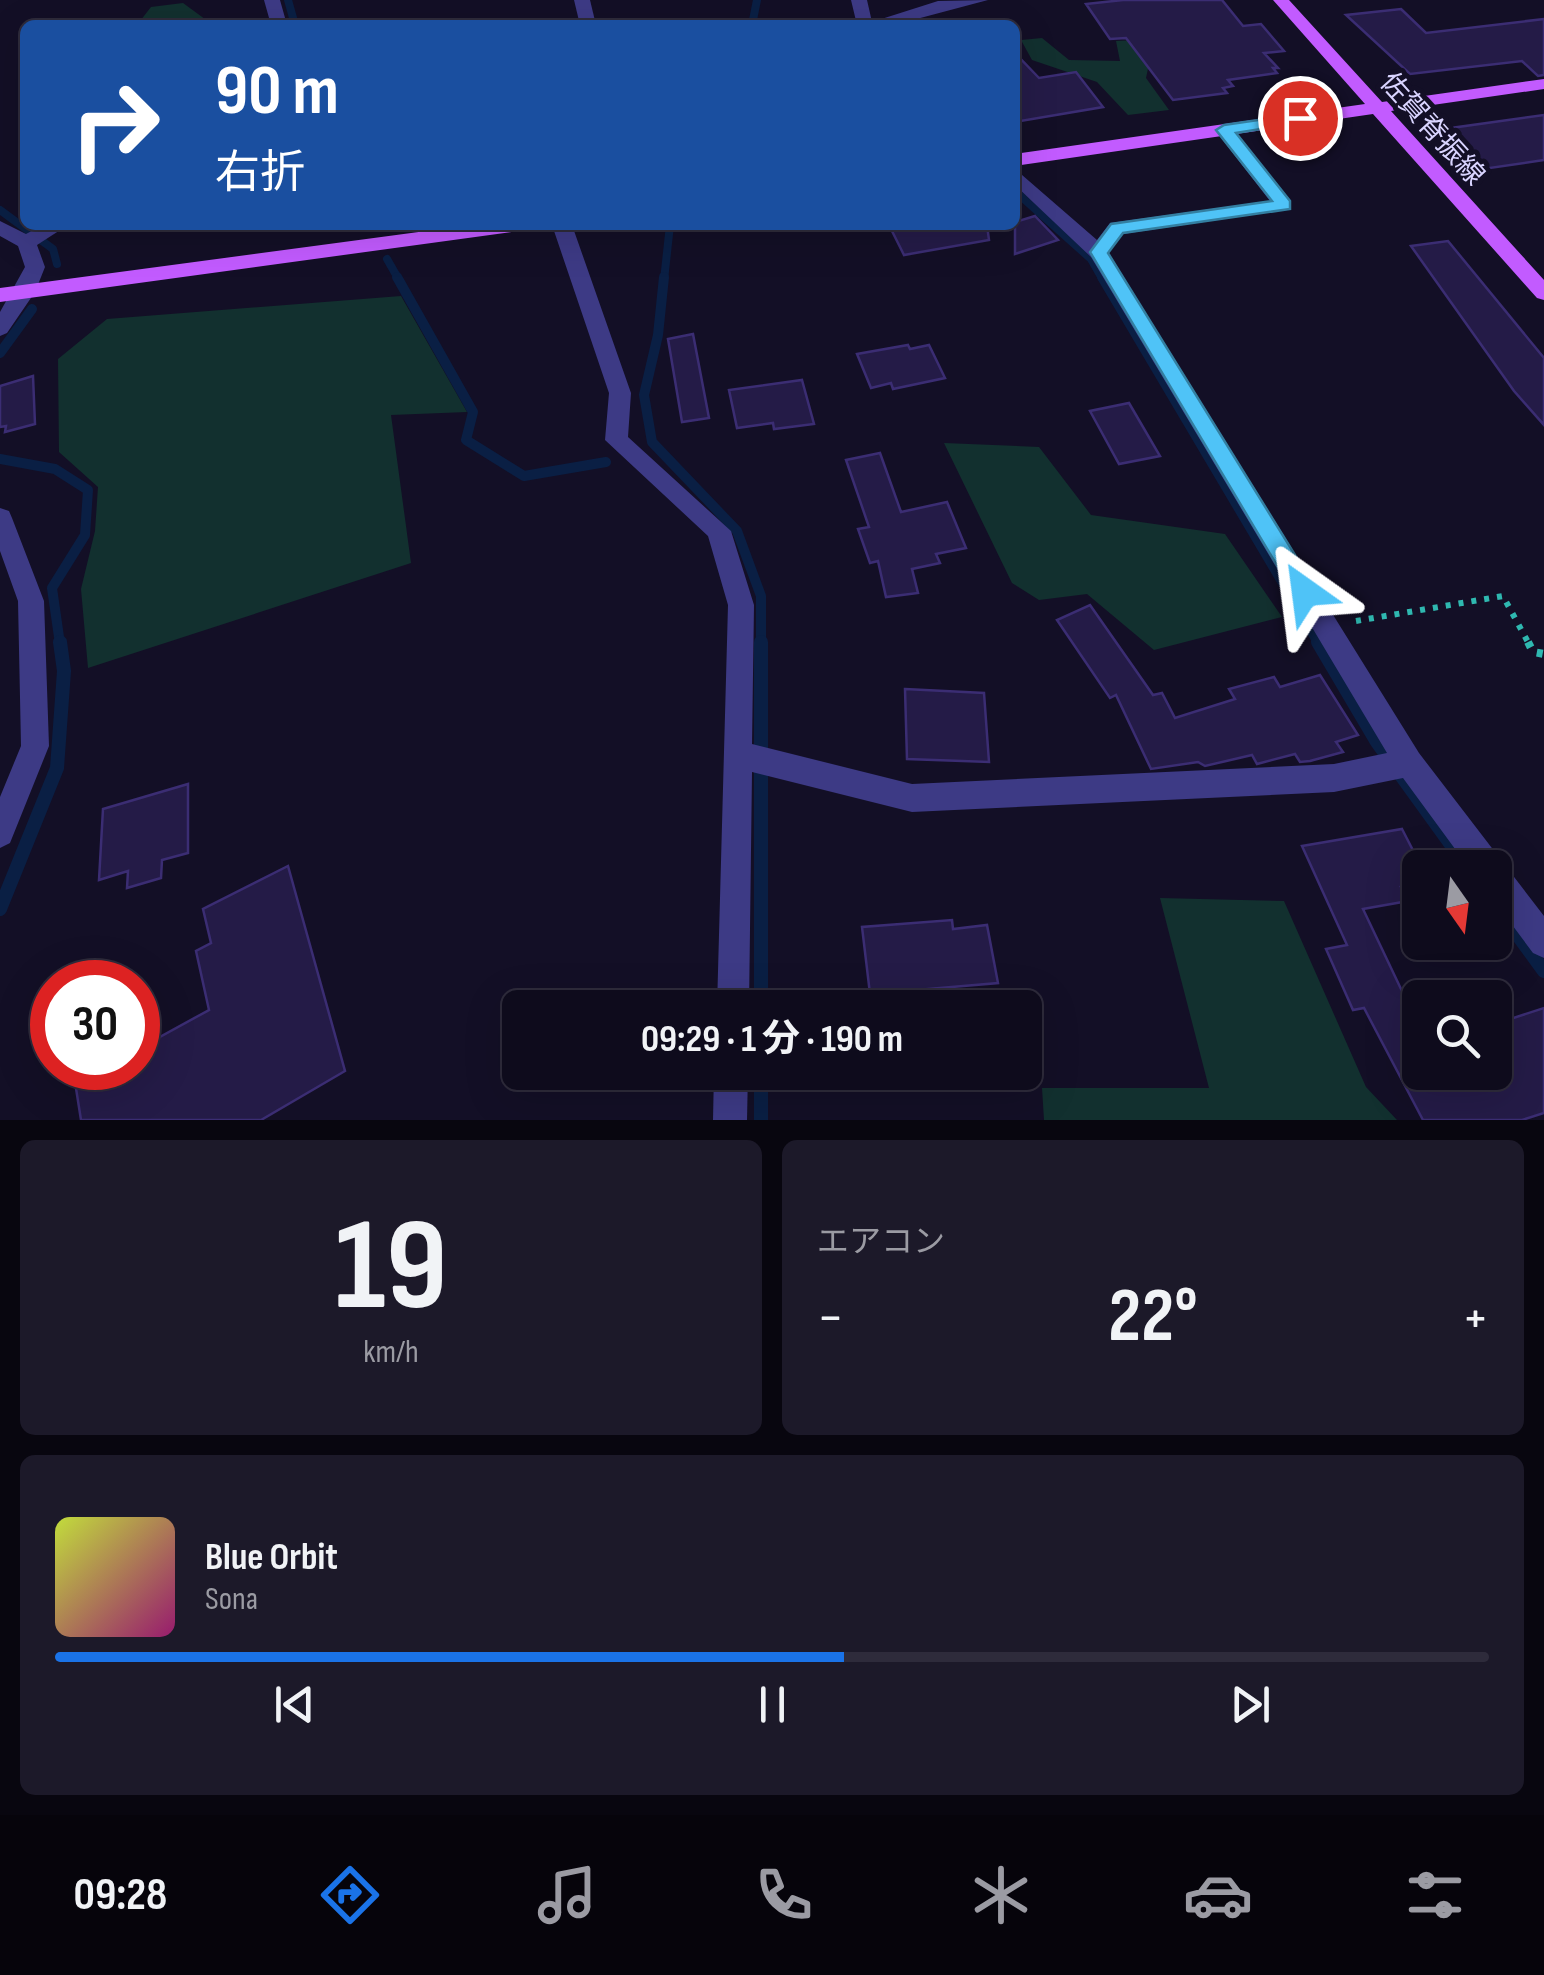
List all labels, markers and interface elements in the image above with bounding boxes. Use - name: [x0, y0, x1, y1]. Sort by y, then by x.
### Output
- text: 90 m: [215, 50, 339, 134]
- icon: right: [50, 60, 180, 190]
- street label: 佐賀脊振線: [1373, 66, 1491, 192]
- pin: [1258, 76, 1343, 161]
- icon: arrive: [1273, 91, 1328, 146]
- text: 右折: [215, 146, 305, 201]
- position arrow: [1253, 540, 1357, 644]
- north arrow: [1402, 850, 1512, 960]
- map controls: [1402, 850, 1512, 1090]
- speed limit sign: 30: [30, 960, 160, 1090]
- button: search: [1402, 980, 1512, 1090]
- text: 09:29 · 1 分 · 190 m: [641, 1017, 903, 1062]
- text: 19: [335, 1190, 447, 1346]
- text: エアコン: [817, 1223, 945, 1262]
- text: 22°: [1108, 1272, 1198, 1363]
- text: −: [817, 1285, 844, 1352]
- text: +: [1462, 1285, 1489, 1352]
- text: km/h: [363, 1333, 419, 1372]
- text: Blue Orbit: [205, 1535, 338, 1580]
- text: Sona: [205, 1580, 258, 1619]
- icon: previous: [267, 1677, 322, 1732]
- icon: pause: [745, 1677, 800, 1732]
- icon: next: [1223, 1677, 1278, 1732]
- icon: directions: [315, 1860, 385, 1930]
- icon: music: [532, 1860, 602, 1930]
- icon: phone: [749, 1860, 819, 1930]
- icon: climate: [966, 1860, 1036, 1930]
- icon: car: [1183, 1860, 1253, 1930]
- icon: filters: [1400, 1860, 1470, 1930]
- text: 09:28: [74, 1868, 167, 1923]

